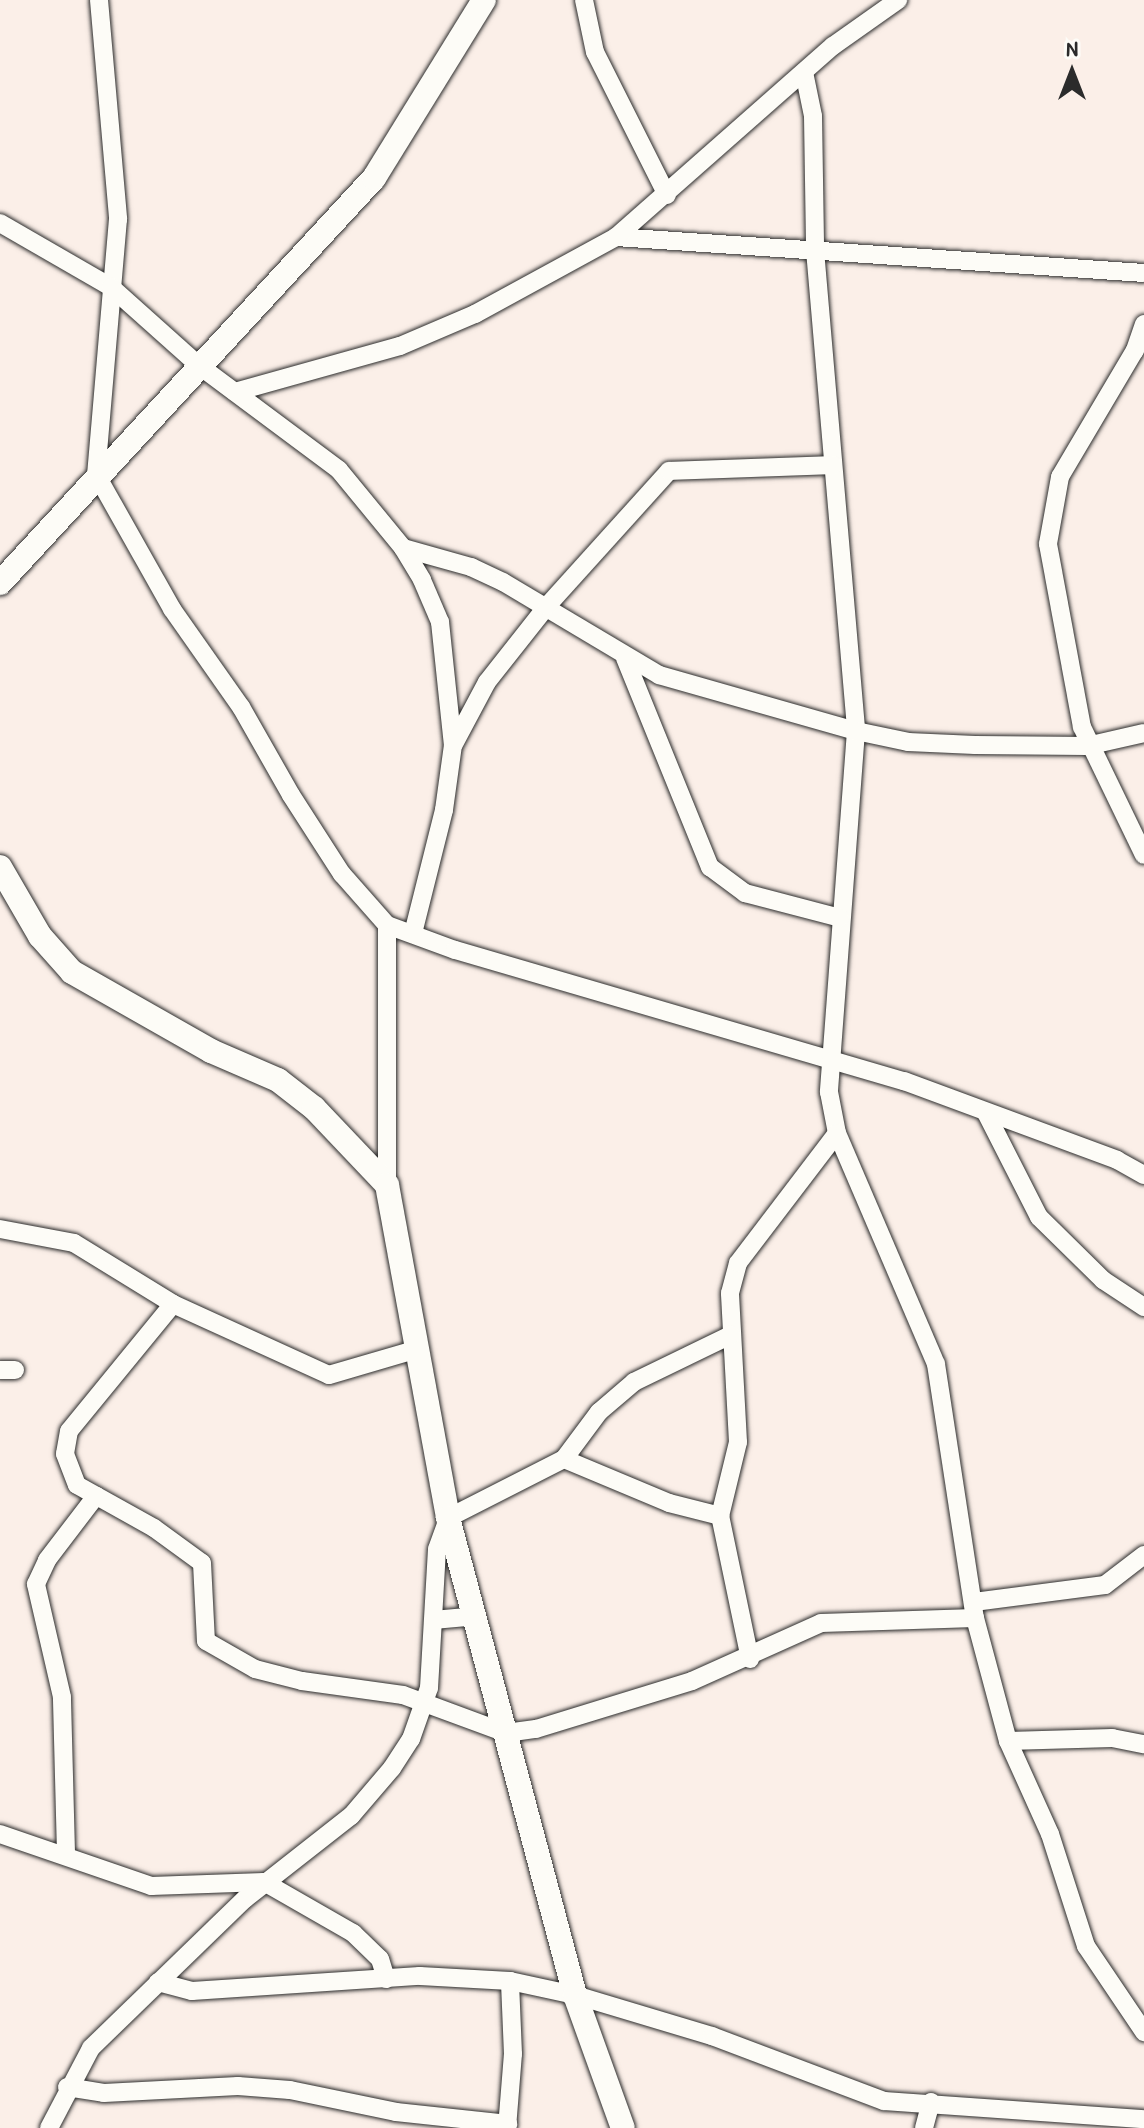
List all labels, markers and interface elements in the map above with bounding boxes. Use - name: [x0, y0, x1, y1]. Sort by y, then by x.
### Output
- north arrow: [1032, 32, 1112, 112]
- text: N: [1066, 33, 1078, 63]

